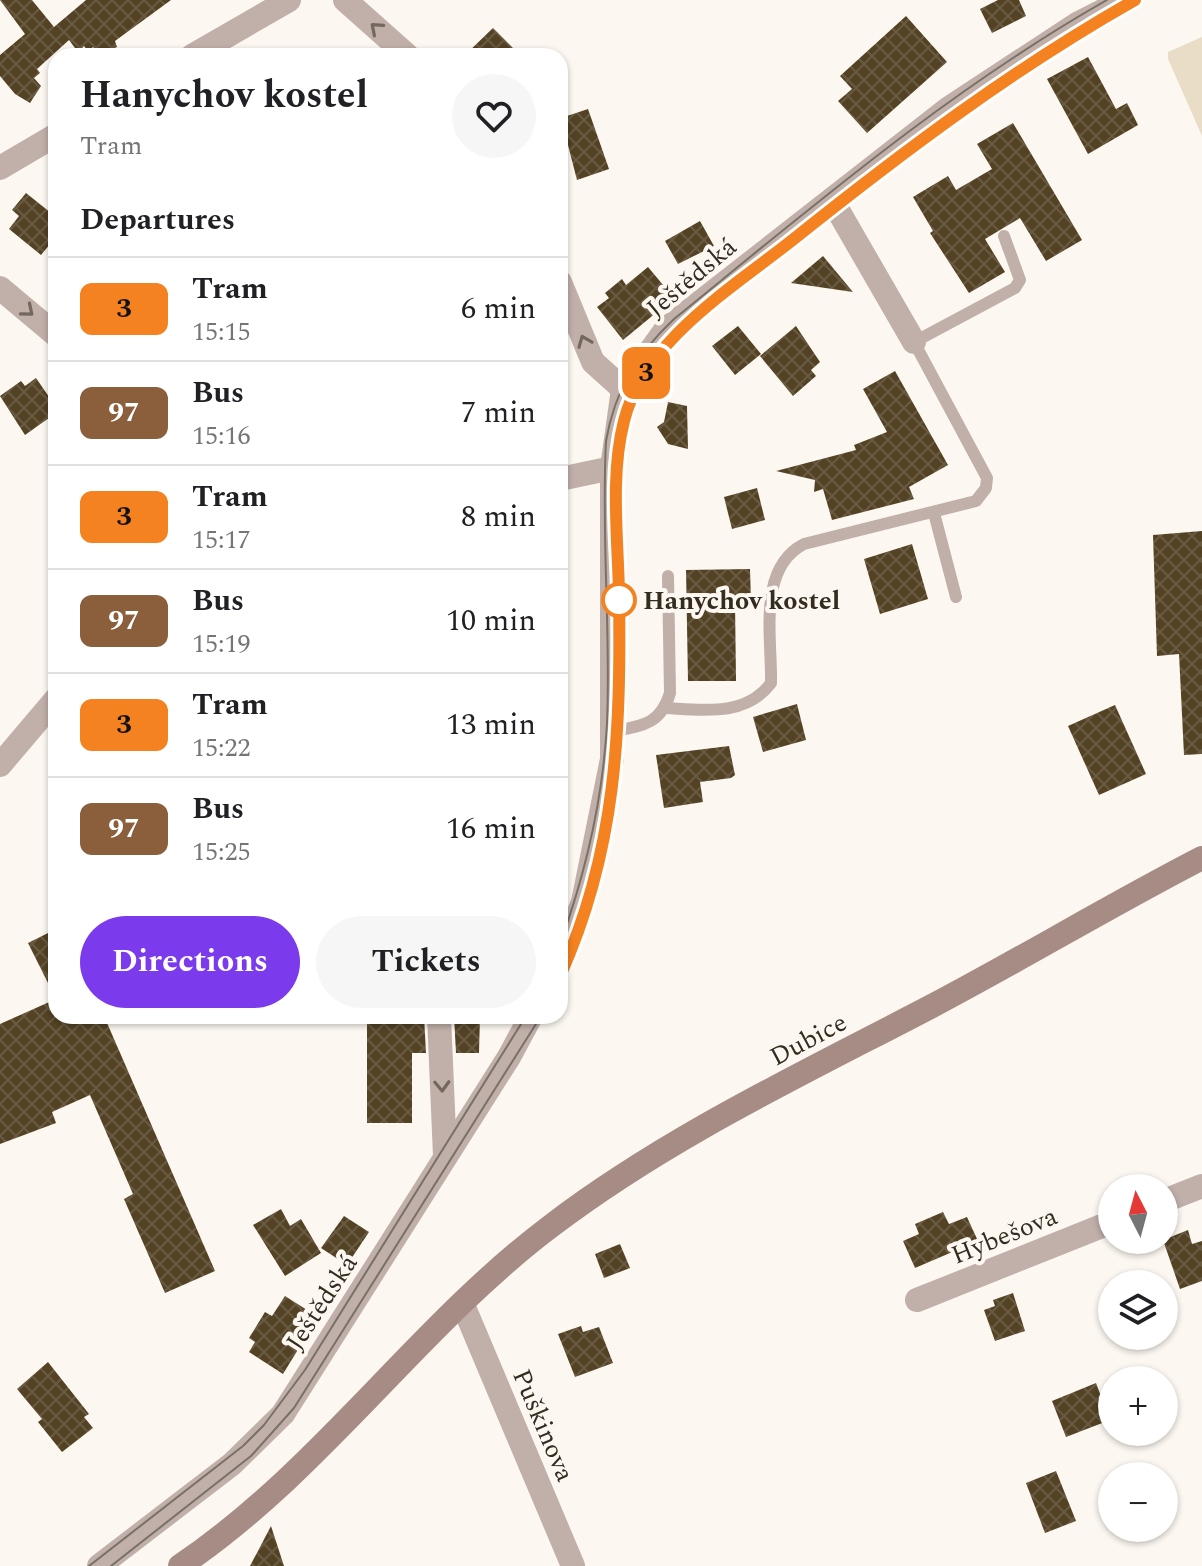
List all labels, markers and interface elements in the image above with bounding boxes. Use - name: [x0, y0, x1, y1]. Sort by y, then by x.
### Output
- one-way arrow: [371, 23, 386, 38]
- text: Hanychov kostel: [80, 67, 368, 125]
- button: heart: [452, 74, 536, 158]
- text: Tram: [80, 126, 142, 166]
- text: Departures: [80, 197, 235, 243]
- street label: Ještědská: [638, 228, 746, 328]
- text: Tram: [192, 266, 268, 312]
- text: 6 min: [461, 286, 536, 332]
- text: 3: [116, 287, 132, 330]
- one-way arrow: [19, 301, 33, 316]
- text: 15:15: [192, 312, 251, 352]
- one-way arrow: [577, 335, 594, 349]
- line badge: 3: [620, 347, 672, 399]
- text: 3: [638, 351, 654, 394]
- text: Bus: [192, 370, 244, 416]
- text: 7 min: [461, 390, 536, 436]
- text: 97: [108, 391, 140, 434]
- text: 15:16: [192, 416, 251, 456]
- text: Tram: [192, 474, 268, 520]
- text: 8 min: [461, 494, 536, 540]
- text: 3: [116, 495, 132, 538]
- text: 15:17: [192, 520, 251, 560]
- text: Bus: [192, 578, 244, 624]
- place label: Hanychov kostel: [643, 581, 840, 621]
- marker: Hanychov kostel: [602, 583, 636, 617]
- text: 10 min: [446, 598, 536, 644]
- text: 97: [108, 599, 140, 642]
- text: 15:19: [192, 624, 251, 664]
- text: Tram: [192, 682, 268, 728]
- text: 13 min: [446, 702, 536, 748]
- text: 3: [116, 703, 132, 746]
- text: 15:22: [192, 728, 251, 768]
- text: Bus: [192, 786, 244, 832]
- text: 16 min: [446, 806, 536, 852]
- text: 97: [108, 807, 140, 850]
- text: 15:25: [192, 832, 251, 872]
- button: Directions: [80, 916, 300, 1008]
- button: Tickets: [316, 916, 536, 1008]
- street label: Dubice: [763, 1003, 854, 1077]
- one-way arrow: [434, 1080, 451, 1093]
- north arrow: [1098, 1174, 1178, 1254]
- map controls: [1098, 1174, 1178, 1542]
- street label: Hybešova: [945, 1196, 1064, 1275]
- street label: Ještědská: [276, 1246, 368, 1359]
- button: layers: [1098, 1270, 1178, 1350]
- street label: Puškinova: [501, 1363, 585, 1488]
- button: +: [1098, 1366, 1178, 1446]
- button: −: [1098, 1462, 1178, 1542]

